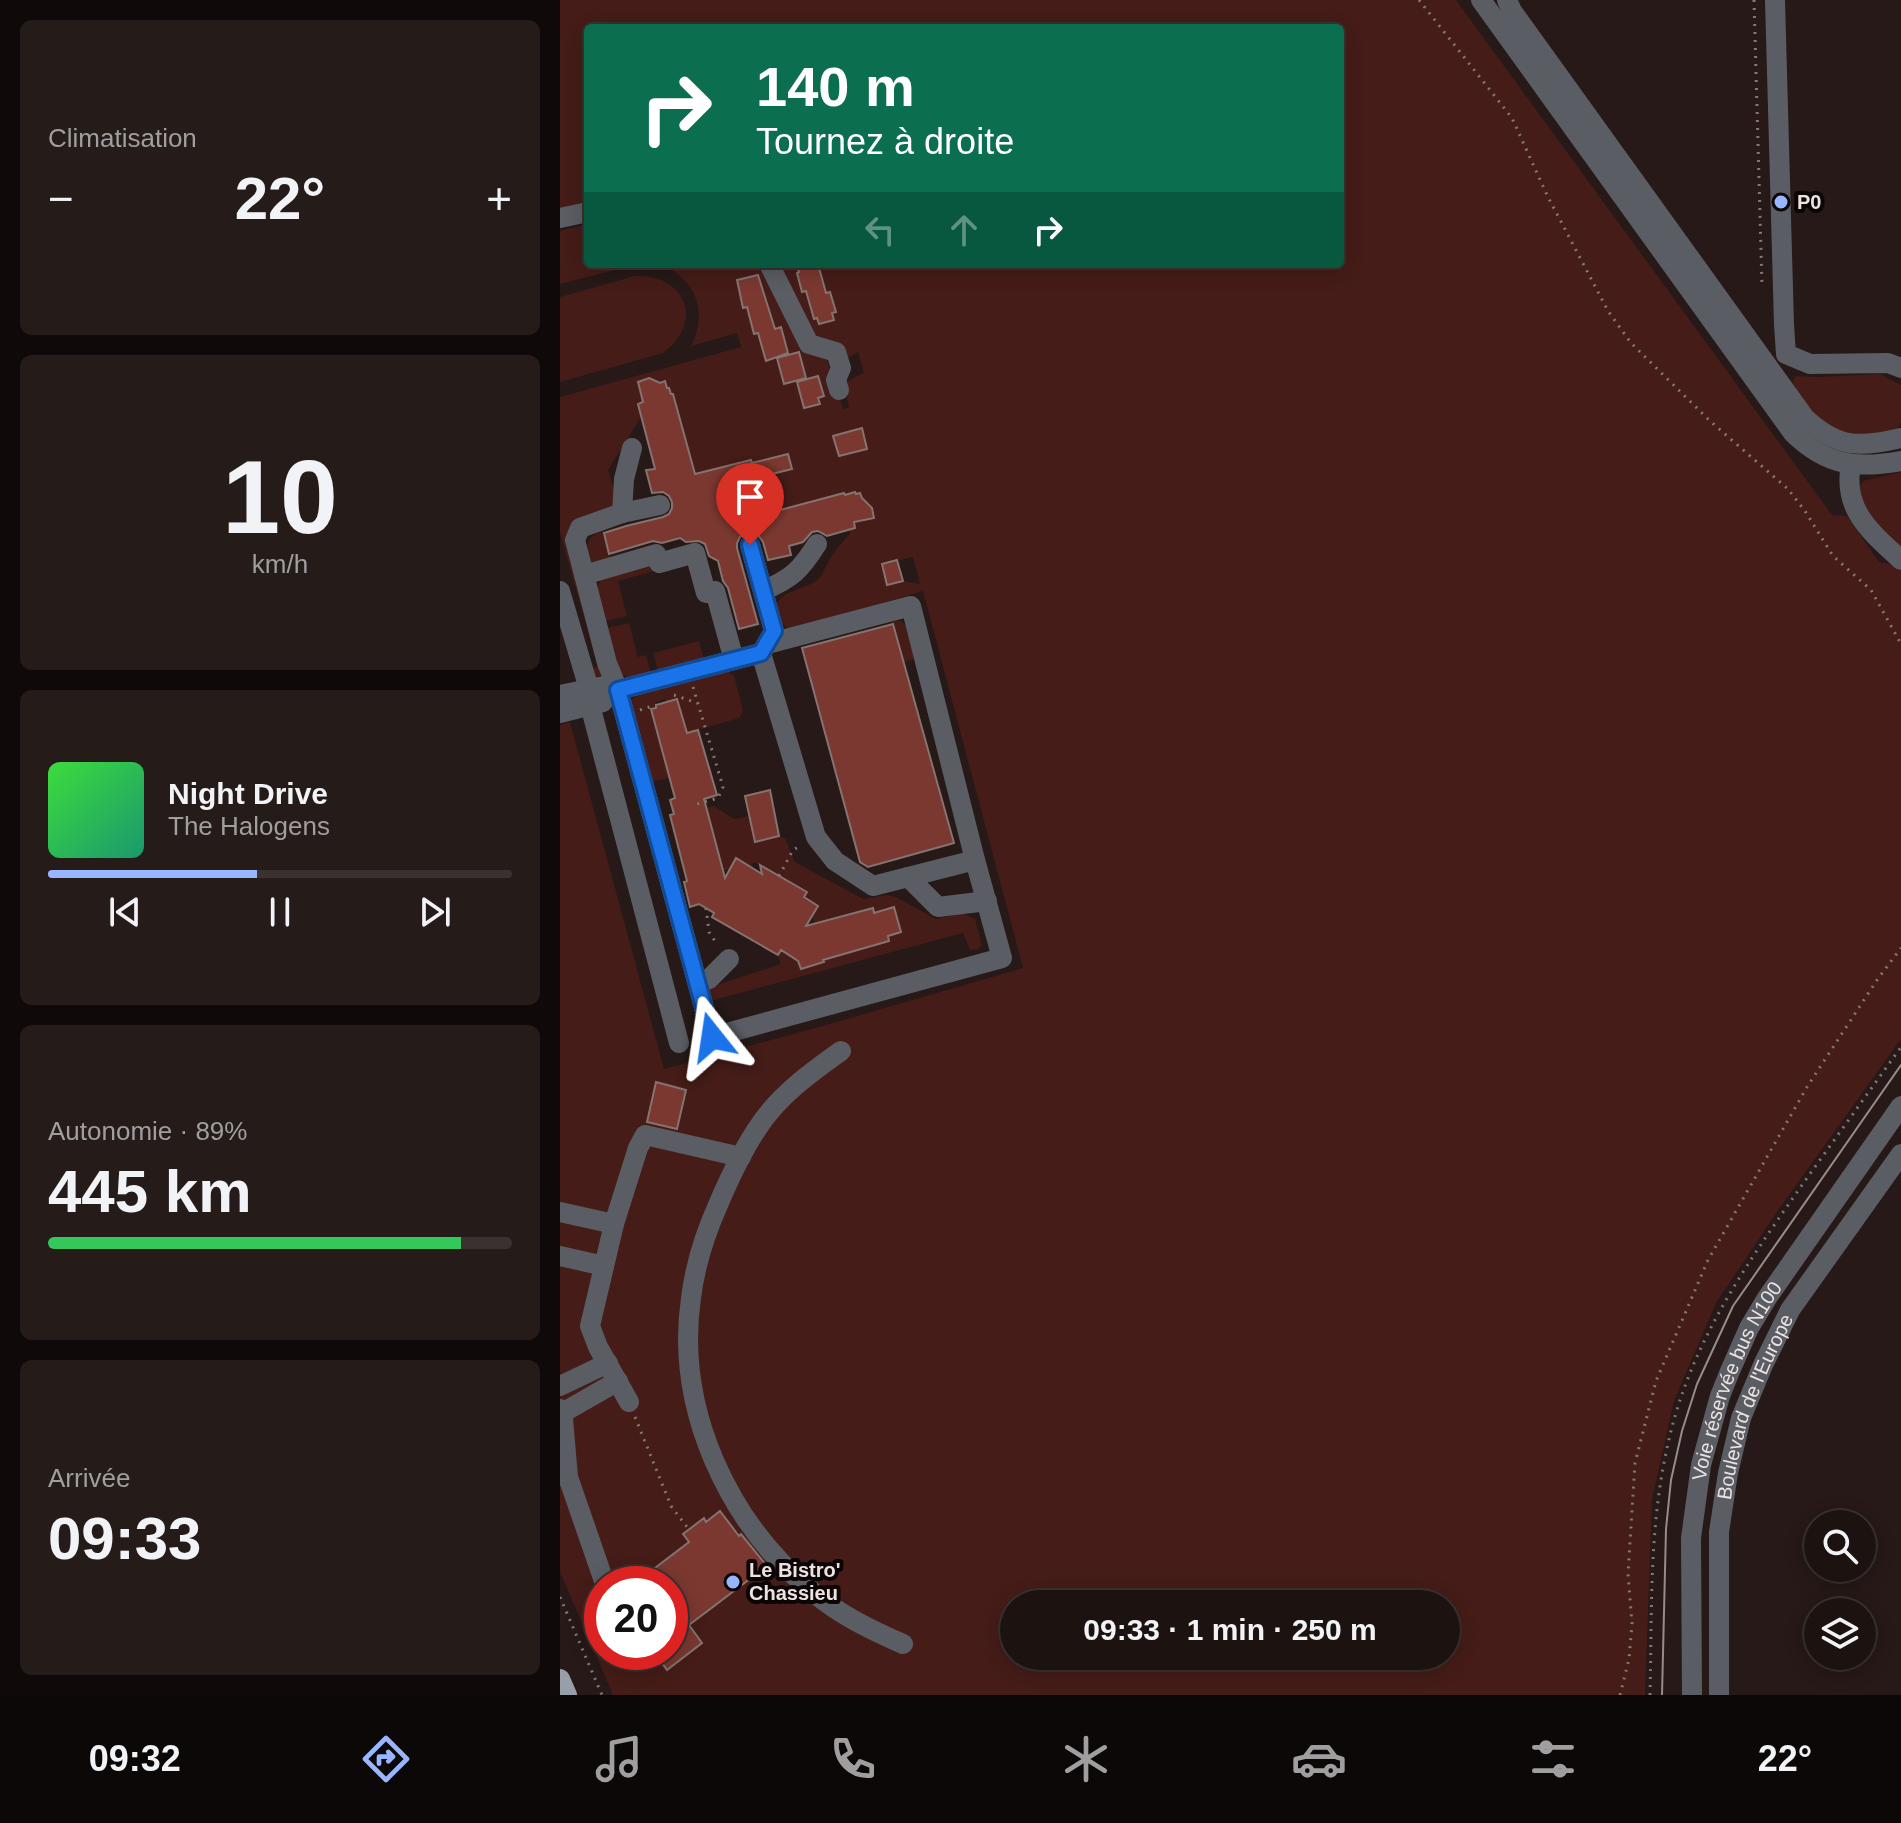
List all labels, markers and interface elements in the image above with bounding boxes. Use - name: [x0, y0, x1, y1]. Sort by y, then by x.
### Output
- text: 140 m: [756, 55, 915, 118]
- icon: right: [624, 56, 728, 160]
- text: Tournez à droite: [756, 121, 1014, 162]
- text: Climatisation: [48, 123, 197, 153]
- text: 22°: [235, 165, 325, 232]
- text: −: [48, 174, 74, 223]
- text: +: [486, 174, 512, 223]
- place label: P0: [1797, 191, 1821, 213]
- marker: P0: [1772, 193, 1790, 211]
- icon: left: [858, 208, 902, 252]
- icon: ahead: [942, 208, 986, 252]
- icon: right: [1026, 208, 1070, 252]
- text: 10: [222, 439, 338, 555]
- pin: [716, 463, 784, 545]
- icon: arrive: [728, 475, 772, 519]
- text: km/h: [252, 549, 308, 579]
- text: Night Drive: [168, 777, 328, 810]
- text: The Halogens: [168, 811, 330, 841]
- icon: previous: [103, 890, 147, 934]
- icon: pause: [258, 890, 302, 934]
- icon: next: [413, 890, 457, 934]
- position arrow: [670, 995, 754, 1079]
- text: Autonomie · 89%: [48, 1116, 247, 1146]
- text: 445 km: [48, 1158, 252, 1225]
- street label: Voie réservée bus N100: [1688, 1277, 1786, 1482]
- street label: Boulevard de l'Europe: [1713, 1310, 1797, 1501]
- text: Arrivée: [48, 1463, 130, 1493]
- text: 09:33: [48, 1505, 201, 1572]
- map controls: [1804, 1510, 1876, 1670]
- button: search: [1804, 1510, 1876, 1582]
- place label: Le Bistro' Chassieu: [749, 1559, 840, 1604]
- speed limit sign: 20: [584, 1566, 688, 1670]
- marker: Le Bistro' Chassieu: [724, 1573, 742, 1591]
- button: layers: [1804, 1598, 1876, 1670]
- text: 09:33 · 1 min · 250 m: [1083, 1613, 1377, 1646]
- icon: directions: [358, 1731, 414, 1787]
- icon: music: [591, 1731, 647, 1787]
- icon: phone: [825, 1731, 881, 1787]
- icon: climate: [1058, 1731, 1114, 1787]
- icon: car: [1291, 1731, 1347, 1787]
- icon: filters: [1525, 1731, 1581, 1787]
- text: 09:32: [89, 1738, 181, 1779]
- text: 22°: [1758, 1738, 1812, 1779]

